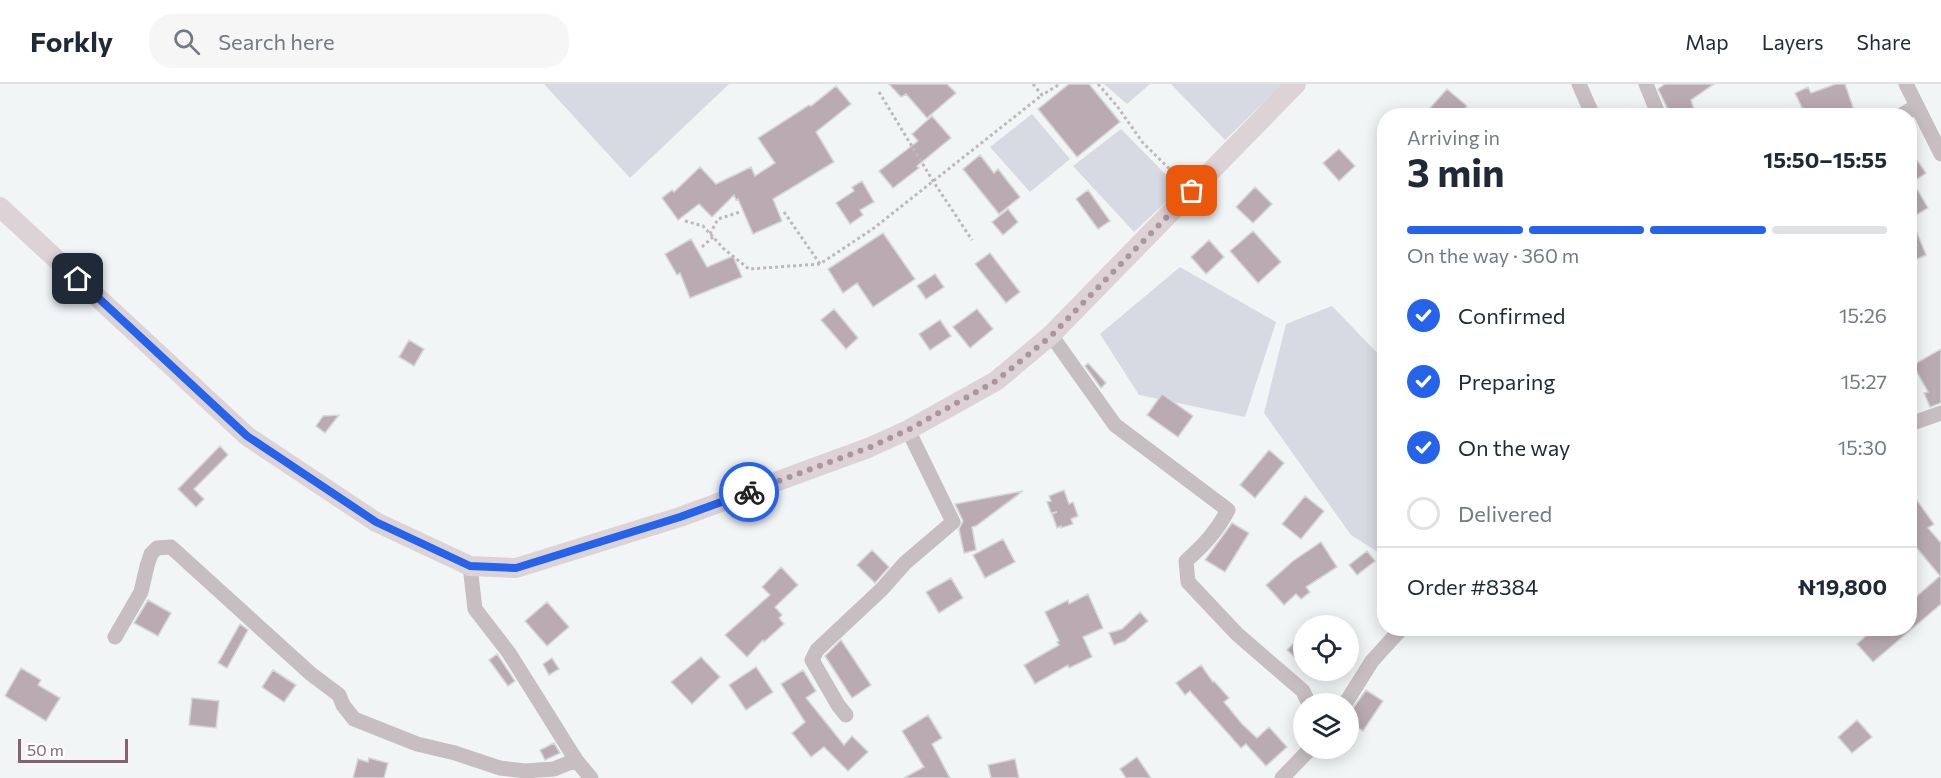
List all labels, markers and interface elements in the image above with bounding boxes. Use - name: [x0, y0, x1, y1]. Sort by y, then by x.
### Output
- search box: [149, 14, 569, 68]
- text: Forkly: [30, 24, 113, 58]
- icon: search: [170, 25, 203, 58]
- text: Search here: [218, 28, 335, 55]
- text: Map: [1685, 29, 1729, 54]
- text: Layers: [1762, 29, 1824, 54]
- text: Share: [1857, 29, 1911, 54]
- text: Arriving in: [1407, 125, 1500, 149]
- text: 15:50–15:55: [1763, 146, 1887, 173]
- text: 3 min: [1407, 147, 1505, 195]
- pin: [1166, 165, 1217, 216]
- icon: bag: [1175, 174, 1208, 207]
- text: On the way · 360 m: [1407, 243, 1579, 267]
- pin: [52, 253, 103, 304]
- icon: home: [61, 262, 94, 295]
- icon: check: [1407, 299, 1440, 332]
- text: Confirmed: [1458, 302, 1565, 329]
- text: 15:26: [1839, 303, 1887, 327]
- icon: check: [1407, 365, 1440, 398]
- text: Preparing: [1458, 368, 1555, 395]
- text: 15:27: [1841, 369, 1887, 393]
- icon: check: [1407, 431, 1440, 464]
- text: On the way: [1458, 434, 1570, 461]
- text: 15:30: [1838, 435, 1887, 459]
- courier: [719, 462, 779, 522]
- icon: bike: [733, 476, 766, 509]
- text: Delivered: [1458, 500, 1552, 527]
- text: Order #8384: [1407, 573, 1538, 600]
- text: ₦19,800: [1798, 573, 1887, 600]
- map controls: [1293, 615, 1359, 759]
- button: locate: [1293, 615, 1359, 681]
- button: layers: [1293, 693, 1359, 759]
- scale bar: [18, 736, 128, 764]
- text: 50 m: [27, 740, 64, 759]

